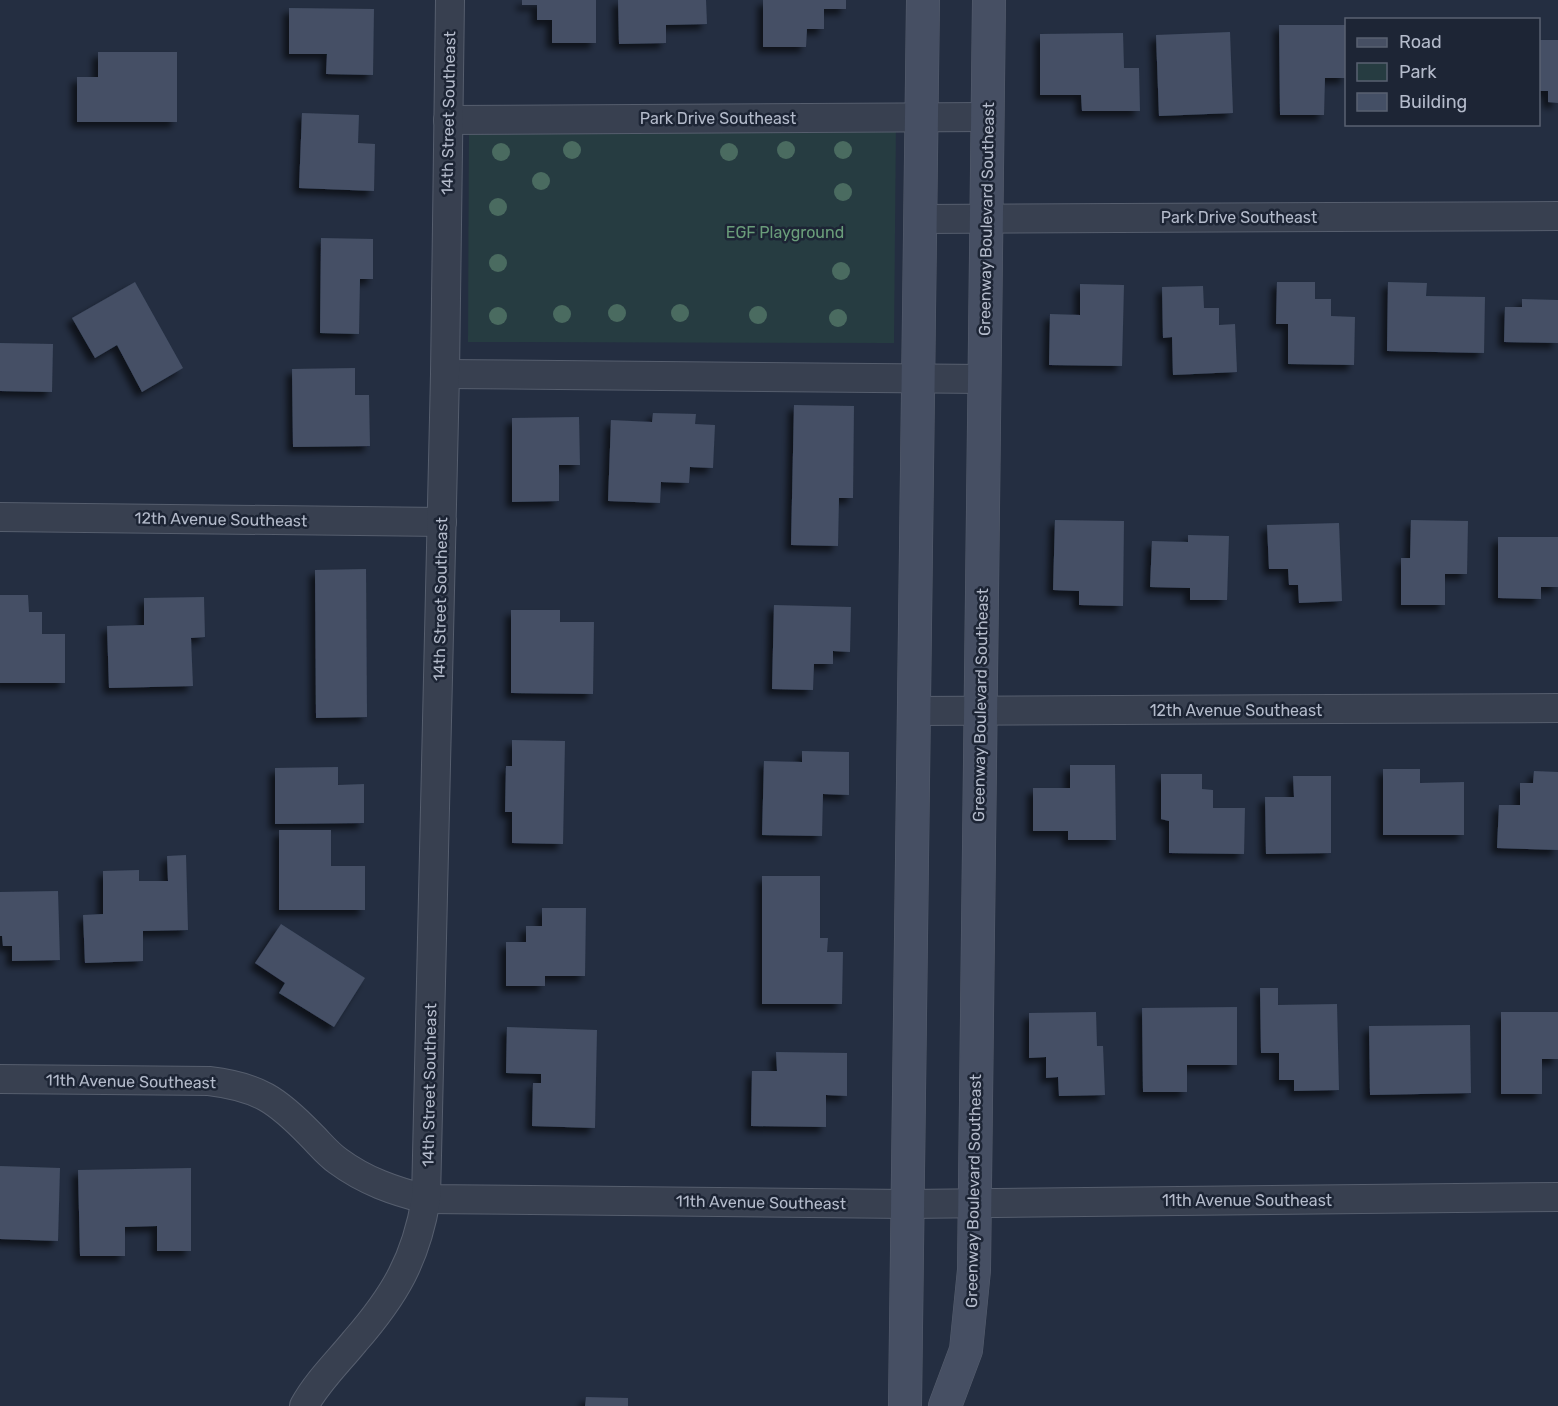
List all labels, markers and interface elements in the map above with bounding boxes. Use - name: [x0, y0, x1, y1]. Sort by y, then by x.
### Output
- legend: [1345, 18, 1540, 126]
- street label: 14th Street Southeast: [438, 31, 459, 195]
- text: Road: [1399, 31, 1442, 53]
- text: Park: [1399, 61, 1437, 83]
- text: Building: [1399, 91, 1467, 113]
- street label: Greenway Boulevard Southeast: [975, 102, 998, 336]
- street label: Park Drive Southeast: [640, 109, 796, 128]
- street label: Park Drive Southeast: [1161, 208, 1317, 227]
- park label: EGF Playground: [726, 223, 844, 242]
- street label: 12th Avenue Southeast: [135, 508, 307, 531]
- street label: 14th Street Southeast: [430, 517, 451, 681]
- street label: Greenway Boulevard Southeast: [969, 588, 992, 822]
- street label: 12th Avenue Southeast: [1150, 701, 1322, 720]
- street label: 14th Street Southeast: [419, 1003, 440, 1167]
- street label: 11th Avenue Southeast: [46, 1071, 216, 1092]
- street label: Greenway Boulevard Southeast: [962, 1074, 985, 1308]
- street label: 11th Avenue Southeast: [1162, 1191, 1332, 1210]
- street label: 11th Avenue Southeast: [676, 1192, 846, 1213]

